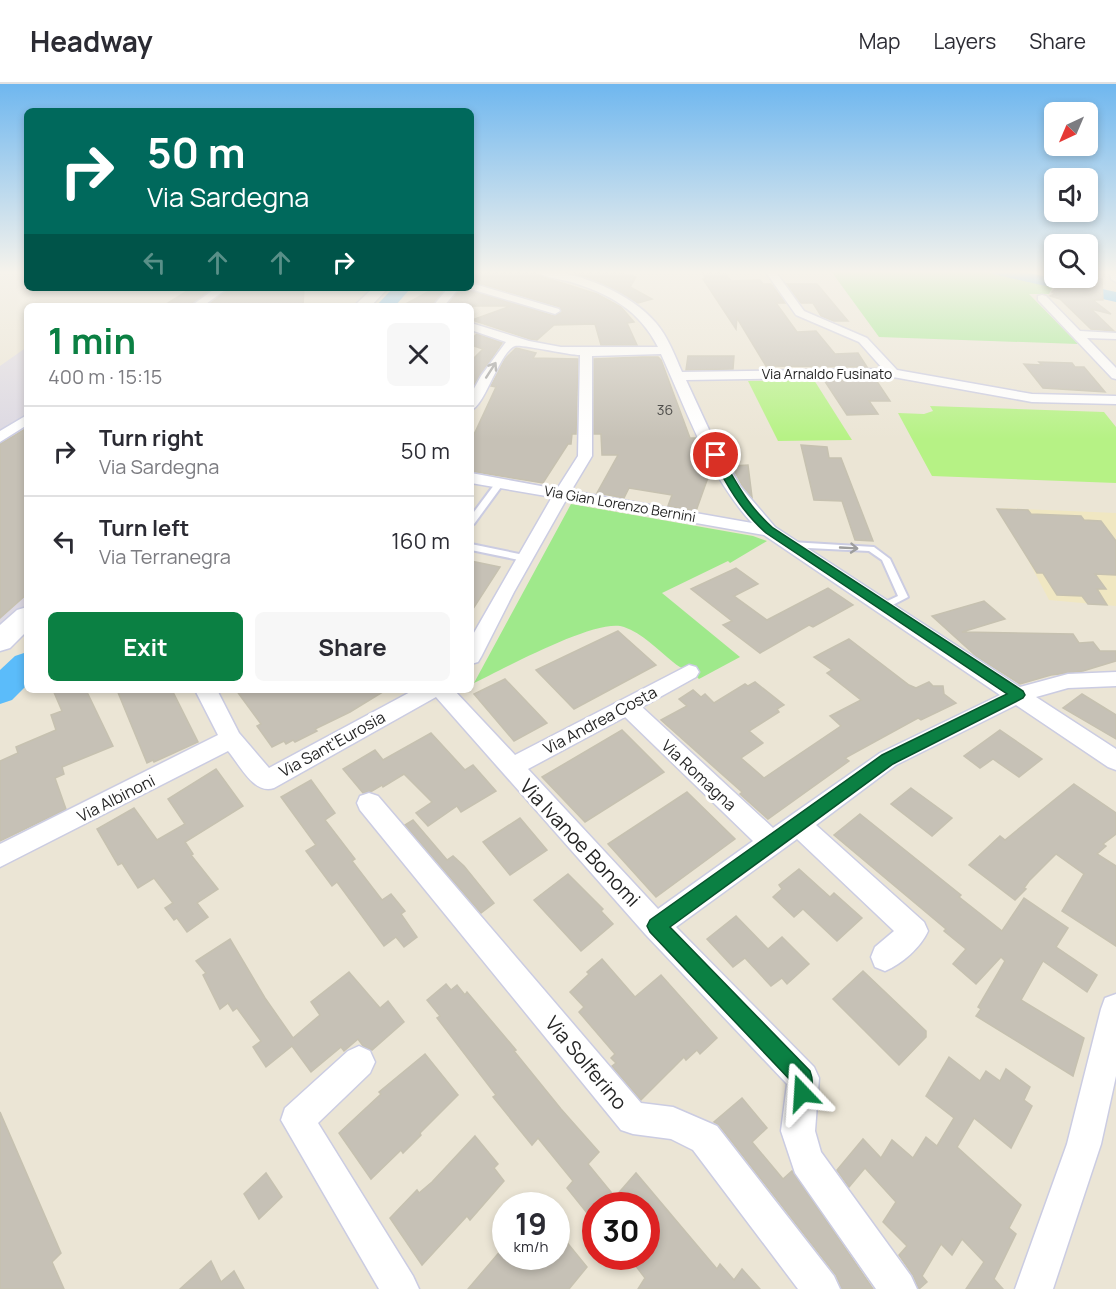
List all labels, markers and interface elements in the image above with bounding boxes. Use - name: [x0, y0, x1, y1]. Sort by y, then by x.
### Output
- text: Headway: [30, 22, 153, 60]
- text: Map: [859, 27, 900, 55]
- text: Layers: [933, 27, 996, 55]
- text: Share: [1029, 27, 1086, 55]
- north arrow: [1044, 102, 1098, 156]
- map controls: [1044, 102, 1098, 288]
- text: 50 m: [147, 123, 245, 181]
- icon: right: [48, 132, 126, 210]
- button: sound: [1044, 168, 1098, 222]
- text: Via Sardegna: [147, 178, 309, 215]
- button: search: [1044, 234, 1098, 288]
- icon: left: [138, 246, 171, 279]
- icon: ahead: [201, 246, 234, 279]
- icon: ahead: [264, 246, 297, 279]
- icon: right: [327, 246, 360, 279]
- text: 1 min: [48, 316, 136, 365]
- button: close: [387, 323, 450, 386]
- one-way arrow: [484, 362, 497, 379]
- text: 400 m · 15:15: [48, 363, 162, 390]
- street label: Via Arnaldo Fusinato: [762, 364, 892, 383]
- house number: 36: [657, 400, 673, 419]
- text: Turn right: [99, 423, 204, 453]
- pin: [690, 429, 741, 480]
- icon: right: [48, 435, 81, 468]
- text: 50 m: [401, 436, 450, 466]
- icon: arrive: [699, 438, 732, 471]
- text: Via Sardegna: [99, 453, 219, 480]
- street label: Via Gian Lorenzo Bernini: [543, 481, 697, 526]
- text: Turn left: [99, 513, 189, 543]
- icon: left: [48, 525, 81, 558]
- text: 160 m: [391, 526, 450, 556]
- text: Via Terranegra: [99, 543, 231, 570]
- one-way arrow: [838, 543, 858, 554]
- button: Exit: [48, 612, 243, 681]
- button: Share: [255, 612, 450, 681]
- street label: Via Andrea Costa: [539, 681, 661, 759]
- street label: Via Sant'Eurosia: [275, 706, 389, 782]
- street label: Via Romagna: [657, 735, 741, 815]
- street label: Via Albinoni: [73, 769, 159, 827]
- street label: Via Ivanoe Bonomi: [514, 773, 647, 912]
- street label: Via Solferino: [539, 1010, 634, 1115]
- position arrow: [770, 1061, 834, 1125]
- speed limit sign: 30: [582, 1192, 660, 1270]
- text: 19: [515, 1203, 547, 1244]
- text: km/h: [514, 1236, 548, 1257]

